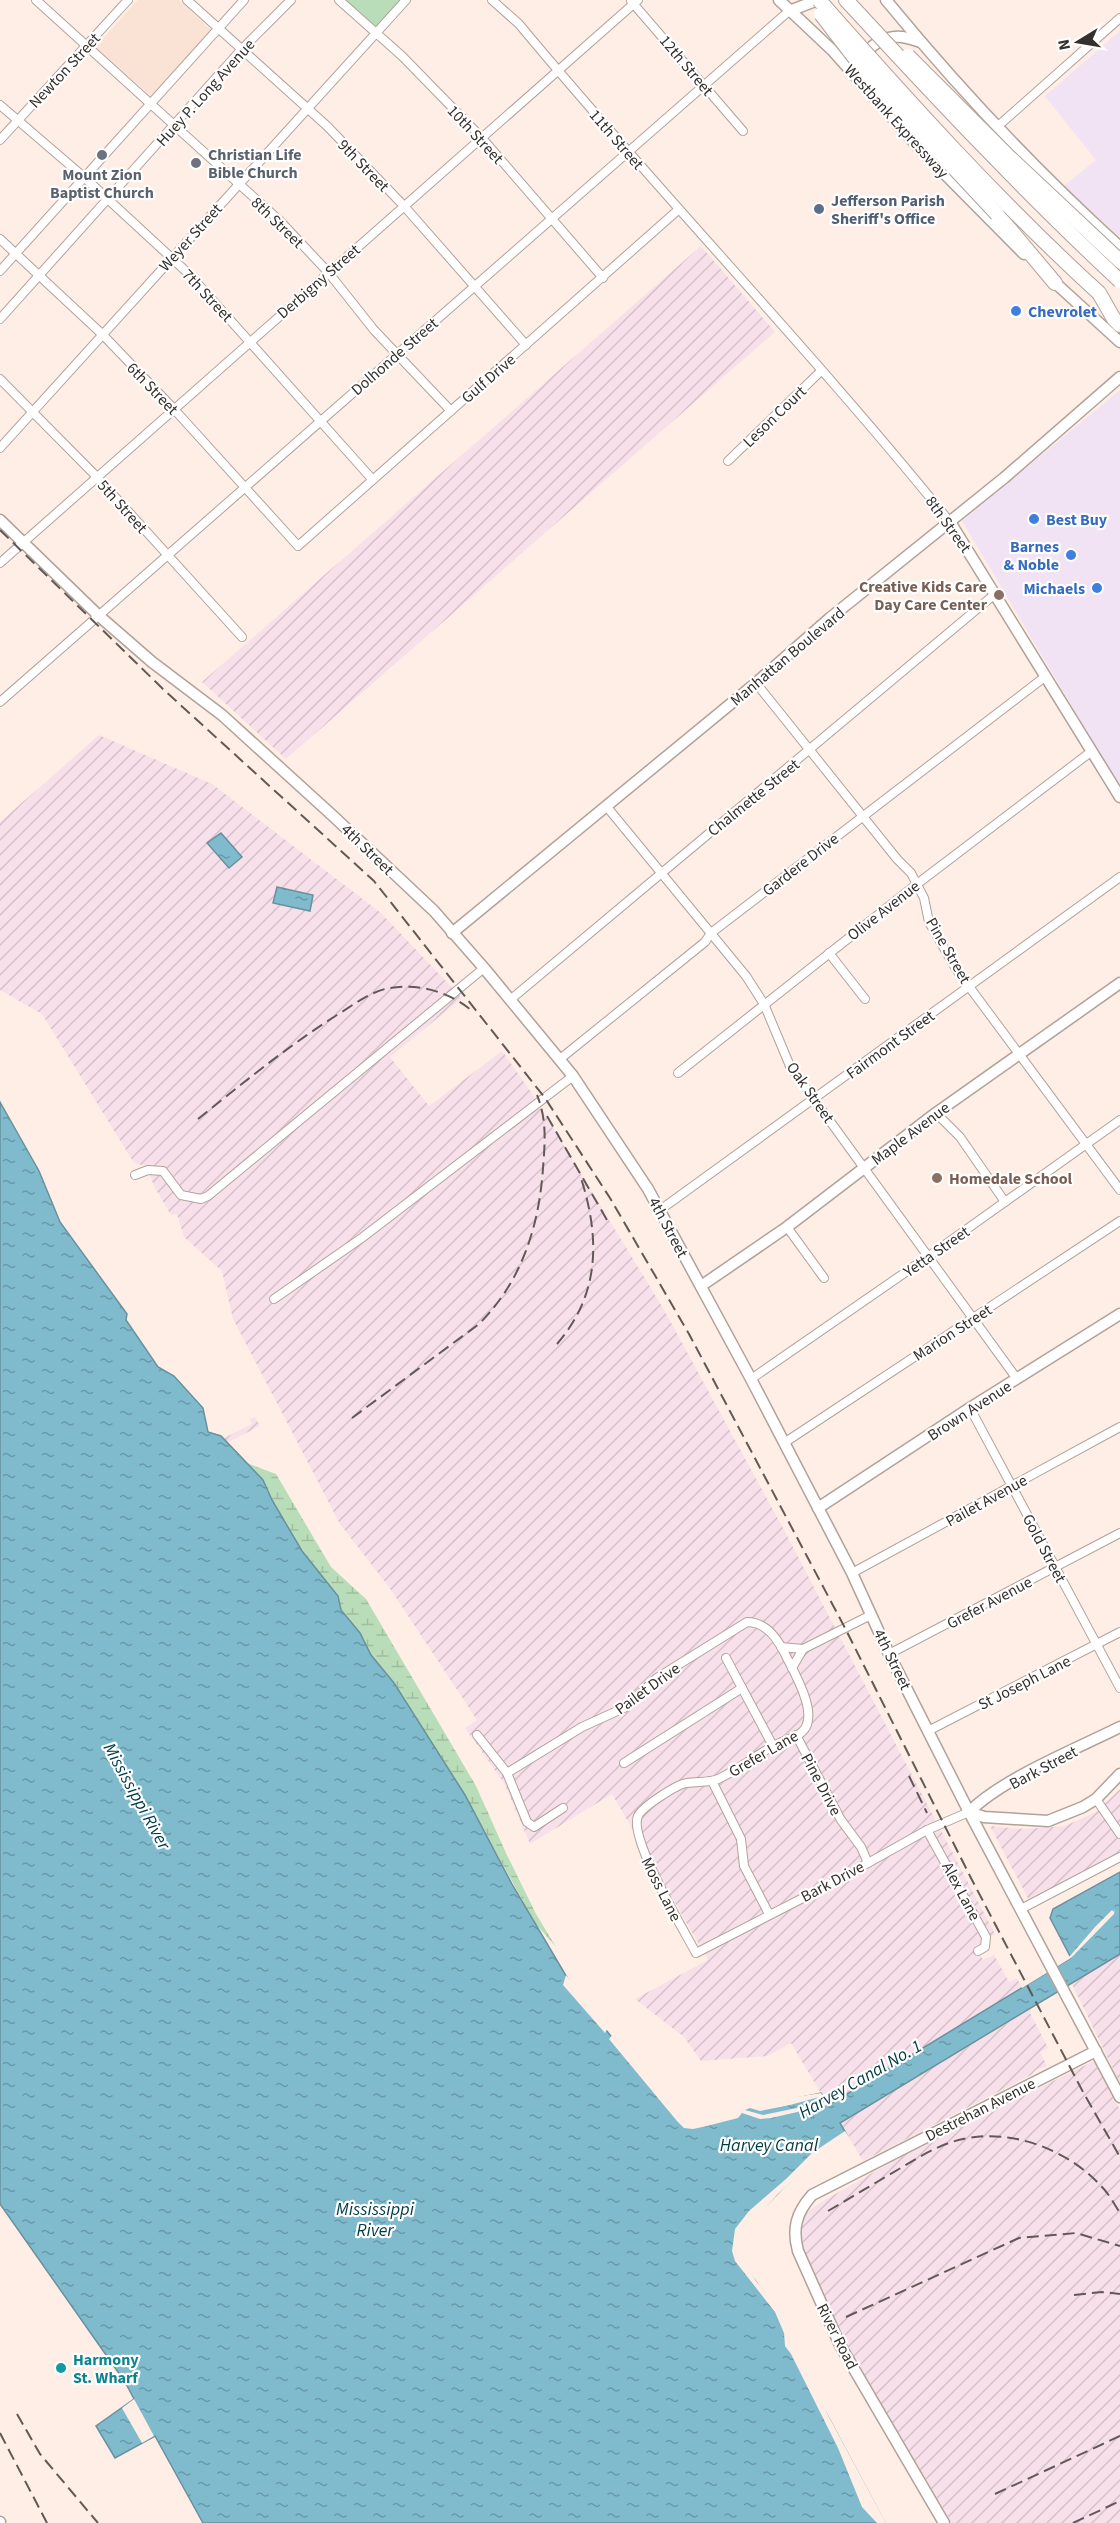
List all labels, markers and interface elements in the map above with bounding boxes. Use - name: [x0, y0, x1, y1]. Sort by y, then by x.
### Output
- north arrow: [1048, 12, 1108, 72]
- street label: Newton Street: [24, 28, 106, 113]
- street label: 12th Street: [654, 30, 719, 101]
- street label: Huey P. Long Avenue: [151, 34, 260, 151]
- text: N: [1052, 37, 1076, 52]
- street label: Westbank Expressway: [839, 60, 954, 184]
- street label: 10th Street: [442, 100, 509, 169]
- street label: 11th Street: [584, 105, 649, 175]
- street label: 9th Street: [333, 135, 394, 197]
- place label: Christian Life Bible Church: [208, 144, 302, 184]
- marker: Mount Zion Baptist Church: [95, 148, 109, 162]
- marker: Christian Life Bible Church: [189, 156, 203, 170]
- place label: Mount Zion Baptist Church: [50, 164, 154, 204]
- place label: Jefferson Parish Sheriff's Office: [831, 190, 945, 230]
- street label: 8th Street: [246, 192, 309, 254]
- street label: Weyer Street: [154, 198, 228, 277]
- marker: Jefferson Parish Sheriff's Office: [812, 202, 826, 216]
- street label: Derbigny Street: [272, 239, 365, 324]
- street label: 7th Street: [177, 264, 238, 328]
- place label: Chevrolet: [1028, 301, 1097, 323]
- marker: Chevrolet: [1009, 304, 1023, 318]
- street label: Dolhonde Street: [346, 312, 443, 401]
- street label: Gulf Drive: [457, 349, 521, 408]
- street label: 6th Street: [122, 358, 183, 420]
- street label: Leson Court: [738, 380, 812, 453]
- street label: 5th Street: [92, 475, 153, 539]
- street label: 8th Street: [920, 492, 977, 558]
- place label: Best Buy: [1046, 509, 1108, 531]
- marker: Best Buy: [1027, 512, 1041, 526]
- place label: Barnes & Noble: [1004, 536, 1059, 576]
- marker: Barnes & Noble: [1064, 548, 1078, 562]
- place label: Creative Kids Care Day Care Center: [859, 576, 988, 616]
- place label: Michaels: [1023, 578, 1085, 600]
- marker: Michaels: [1090, 581, 1104, 595]
- marker: Creative Kids Care Day Care Center: [992, 588, 1006, 602]
- street label: Manhattan Boulevard: [726, 602, 850, 711]
- street label: Chalmette Street: [703, 753, 805, 842]
- street label: 4th Street: [336, 819, 399, 881]
- street label: Gardere Drive: [758, 828, 843, 902]
- street label: Olive Avenue: [843, 875, 925, 946]
- street label: Pine Street: [920, 913, 976, 988]
- street label: Fairmont Street: [842, 1005, 940, 1084]
- street label: Oak Street: [781, 1058, 840, 1128]
- street label: Maple Avenue: [867, 1097, 954, 1171]
- place label: Homedale School: [949, 1168, 1073, 1190]
- marker: Homedale School: [930, 1171, 944, 1185]
- street label: 4th Street: [643, 1193, 693, 1262]
- street label: Yetta Street: [898, 1221, 975, 1283]
- street label: Marion Street: [909, 1299, 997, 1367]
- street label: Brown Avenue: [923, 1375, 1016, 1446]
- street label: Pailet Avenue: [942, 1469, 1031, 1532]
- street label: Gold Street: [1017, 1510, 1072, 1587]
- street label: Grefer Avenue: [943, 1571, 1036, 1635]
- street label: 4th Street: [868, 1625, 917, 1694]
- street label: St Joseph Lane: [974, 1650, 1075, 1716]
- street label: Pailet Drive: [611, 1658, 685, 1720]
- street label: Grefer Lane: [725, 1725, 802, 1783]
- water label: Mississippi River: [97, 1738, 177, 1855]
- street label: Bark Street: [1006, 1740, 1082, 1795]
- street label: Pine Drive: [796, 1749, 847, 1820]
- street label: Moss Lane: [636, 1854, 687, 1925]
- street label: Bark Drive: [797, 1856, 868, 1908]
- street label: Alex Lane: [937, 1858, 986, 1925]
- water label: Harvey Canal No. 1: [794, 2034, 927, 2125]
- street label: Destrehan Avenue: [922, 2073, 1039, 2147]
- water label: Harvey Canal: [720, 2133, 819, 2158]
- water label: Mississippi River: [336, 2197, 415, 2243]
- street label: River Road: [811, 2300, 863, 2373]
- place label: Harmony St. Wharf: [73, 2349, 139, 2389]
- marker: Harmony St. Wharf: [54, 2361, 68, 2375]

